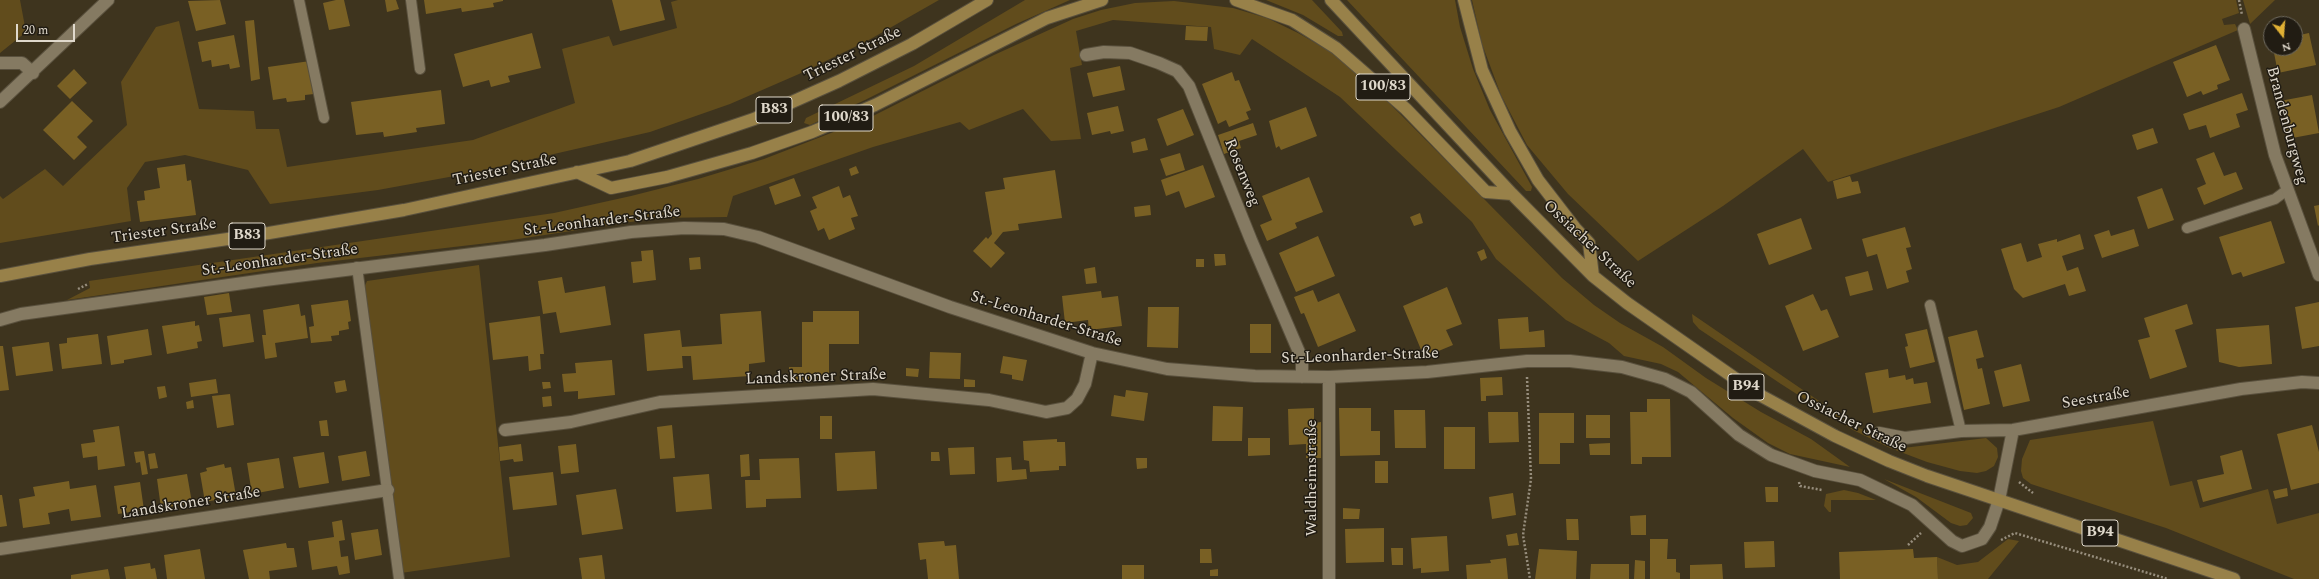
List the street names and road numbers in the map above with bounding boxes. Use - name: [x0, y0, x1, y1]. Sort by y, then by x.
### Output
- street label: Triester Straße: [801, 23, 905, 87]
- street label: Brandenburgweg: [2261, 65, 2311, 187]
- road number: 100/83: [1356, 74, 1410, 100]
- road number: B83: [756, 97, 792, 123]
- road number: 100/83: [819, 105, 873, 131]
- street label: Rosenweg: [1219, 136, 1263, 210]
- street label: Triester Straße: [451, 151, 559, 191]
- street label: Ossiacher Straße: [1538, 197, 1640, 293]
- street label: St.-Leonharder-Straße: [523, 203, 681, 241]
- street label: Triester Straße: [110, 215, 218, 249]
- road number: B83: [229, 223, 265, 249]
- street label: St.-Leonharder-Straße: [201, 241, 359, 281]
- street label: St.-Leonharder-Straße: [968, 288, 1124, 352]
- street label: St.-Leonharder-Straße: [1281, 345, 1439, 369]
- street label: Landskroner Straße: [745, 366, 887, 390]
- road number: B94: [1728, 374, 1764, 400]
- street label: Seestraße: [2061, 384, 2131, 414]
- street label: Ossiacher Straße: [1793, 388, 1909, 458]
- street label: Waldheimstraße: [1303, 420, 1323, 536]
- street label: Landskroner Straße: [120, 484, 262, 524]
- road number: B94: [2082, 520, 2118, 546]

